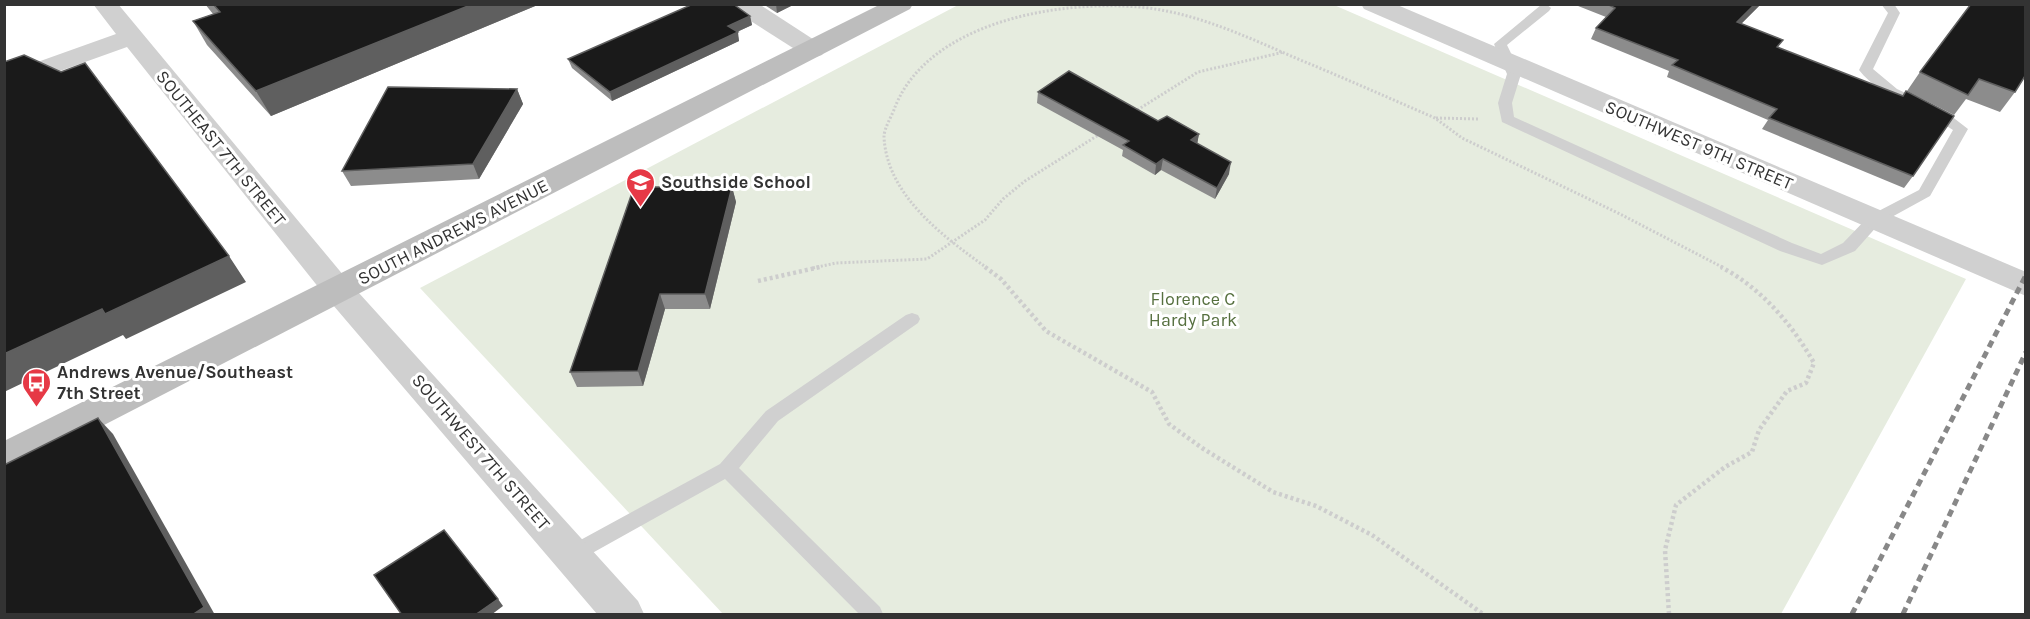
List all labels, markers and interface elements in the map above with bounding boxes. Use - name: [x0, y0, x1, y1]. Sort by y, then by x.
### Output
- street label: SOUTHEAST 7TH STREET: [151, 66, 291, 230]
- street label: SOUTHWEST 9TH STREET: [1602, 95, 1796, 195]
- school or university icon: Southside School: [624, 166, 656, 208]
- place label: Southside School: [661, 171, 811, 193]
- street label: SOUTH ANDREWS AVENUE: [354, 174, 552, 290]
- park label: Florence C Hardy Park: [1149, 288, 1237, 331]
- place label: Andrews Avenue/Southeast 7th Street: [57, 361, 293, 404]
- bus stop icon: Andrews Avenue/Southeast 7th Street: [20, 366, 52, 408]
- street label: SOUTHWEST 7TH STREET: [407, 369, 555, 535]

